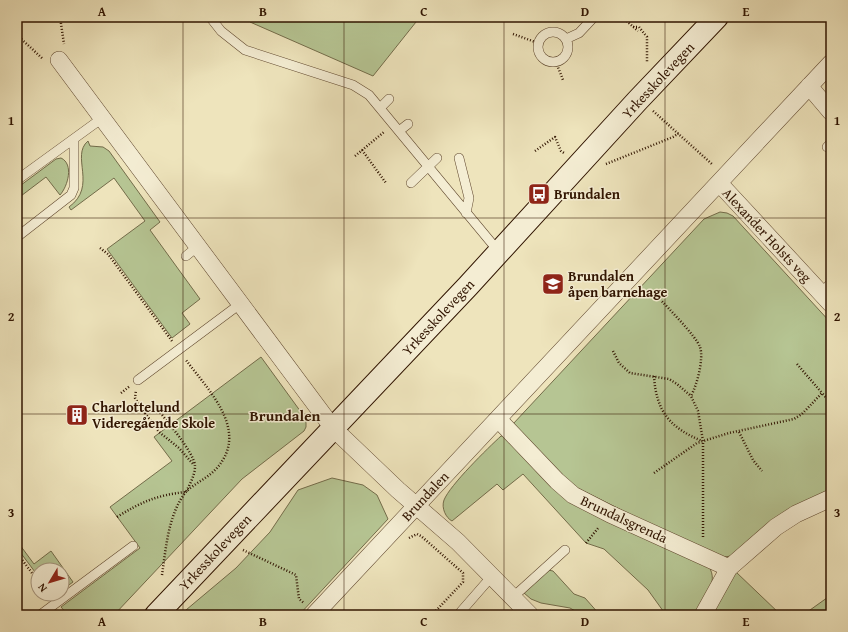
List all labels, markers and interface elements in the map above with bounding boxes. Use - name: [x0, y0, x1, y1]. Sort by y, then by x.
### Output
- text: A: [98, 2, 107, 21]
- text: B: [259, 2, 267, 21]
- text: C: [420, 2, 428, 21]
- text: D: [581, 2, 589, 21]
- text: E: [743, 2, 750, 21]
- street label: Yrkesskolevegen: [617, 37, 699, 123]
- text: 1: [8, 111, 14, 130]
- text: 1: [834, 111, 840, 130]
- bus stop icon: Brundalen: [526, 181, 552, 207]
- street label: Alexander Holsts veg: [718, 183, 816, 287]
- place label: Brundalen: [554, 184, 621, 204]
- place label: Brundalen åpen barnehage: [568, 266, 668, 302]
- school or university icon: Brundalen åpen barnehage: [540, 271, 566, 297]
- street label: Yrkesskolevegen: [397, 274, 479, 360]
- text: 2: [8, 307, 15, 326]
- text: 2: [834, 307, 841, 326]
- place label: Charlottelund Videregående Skole: [92, 397, 215, 433]
- building icon: Charlottelund Videregående Skole: [64, 402, 90, 428]
- district label: Brundalen: [250, 405, 321, 426]
- street label: Brundalen: [397, 467, 453, 525]
- street label: Brundalsgrenda: [577, 490, 671, 548]
- text: 3: [8, 503, 14, 522]
- text: 3: [834, 503, 840, 522]
- street label: Yrkesskolevegen: [174, 509, 256, 595]
- north arrow: [30, 562, 70, 602]
- text: N: [33, 580, 51, 596]
- text: A: [98, 612, 107, 631]
- text: B: [259, 612, 267, 631]
- text: C: [420, 612, 428, 631]
- text: D: [581, 612, 589, 631]
- text: E: [743, 612, 750, 631]

